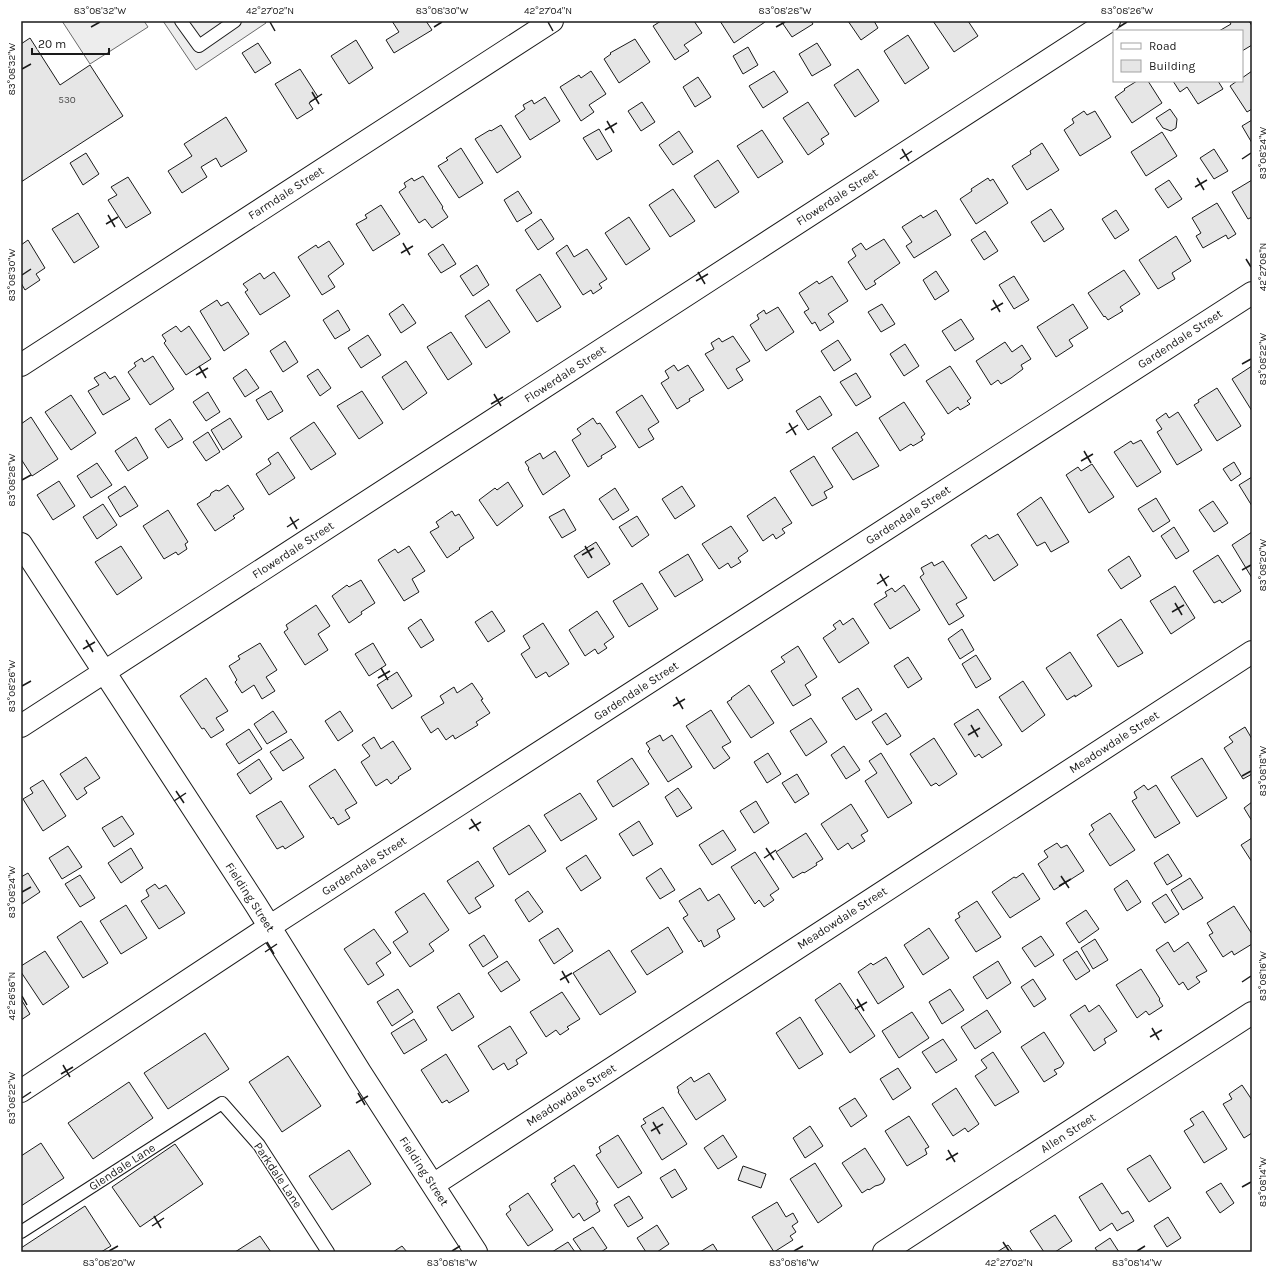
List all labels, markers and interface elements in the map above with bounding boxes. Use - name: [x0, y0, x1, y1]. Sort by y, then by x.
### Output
- text: 83°08'32"W: [74, 5, 126, 17]
- text: 42°27'02"N: [246, 5, 294, 17]
- text: 83°08'30"W: [416, 5, 468, 17]
- text: 42°27'04"N: [524, 5, 572, 17]
- text: 83°08'28"W: [759, 5, 811, 17]
- text: 83°08'26"W: [1101, 5, 1153, 17]
- scale bar: [32, 30, 109, 56]
- legend: [1113, 30, 1243, 82]
- text: 20 m: [38, 37, 66, 51]
- text: Road: [1149, 39, 1177, 53]
- text: 83°08'32"W: [6, 43, 18, 95]
- text: Building: [1149, 59, 1196, 73]
- house number: 530: [58, 94, 76, 106]
- text: 83°08'24"W: [1257, 127, 1269, 179]
- street label: Farmdale Street: [246, 163, 327, 223]
- street label: Flowerdale Street: [794, 165, 881, 229]
- text: 42°27'08"N: [1257, 243, 1269, 291]
- text: 83°08'30"W: [6, 249, 18, 301]
- street label: Gardendale Street: [1135, 306, 1225, 372]
- text: 83°08'22"W: [1257, 333, 1269, 385]
- street label: Flowerdale Street: [522, 342, 609, 406]
- text: 83°08'28"W: [6, 454, 18, 506]
- street label: Gardendale Street: [863, 482, 953, 548]
- street label: Flowerdale Street: [250, 518, 337, 582]
- text: 83°08'20"W: [1257, 539, 1269, 591]
- street label: Gardendale Street: [591, 658, 681, 724]
- text: 83°08'26"W: [6, 660, 18, 712]
- street label: Meadowdale Street: [1066, 707, 1162, 776]
- text: 83°08'18"W: [1257, 746, 1269, 796]
- street label: Gardendale Street: [319, 833, 409, 899]
- street label: Fielding Street: [222, 860, 278, 935]
- text: 83°08'24"W: [6, 866, 18, 918]
- street label: Meadowdale Street: [794, 883, 890, 952]
- text: 83°08'16"W: [1257, 951, 1269, 1001]
- text: 42°26'56"N: [6, 972, 18, 1020]
- street label: Meadowdale Street: [523, 1060, 619, 1129]
- text: 83°08'22"W: [6, 1072, 18, 1124]
- street label: Allen Street: [1038, 1110, 1099, 1156]
- street label: Fielding Street: [396, 1134, 452, 1209]
- street label: Glendale Lane: [86, 1140, 158, 1194]
- street label: Parkdale Lane: [251, 1140, 305, 1210]
- text: 83°08'14"W: [1257, 1157, 1269, 1207]
- text: 83°08'20"W: [83, 1257, 135, 1269]
- text: 83°08'18"W: [427, 1257, 477, 1269]
- text: 83°08'16"W: [769, 1257, 819, 1269]
- text: 42°27'02"N: [985, 1257, 1033, 1269]
- text: 83°08'14"W: [1112, 1257, 1162, 1269]

